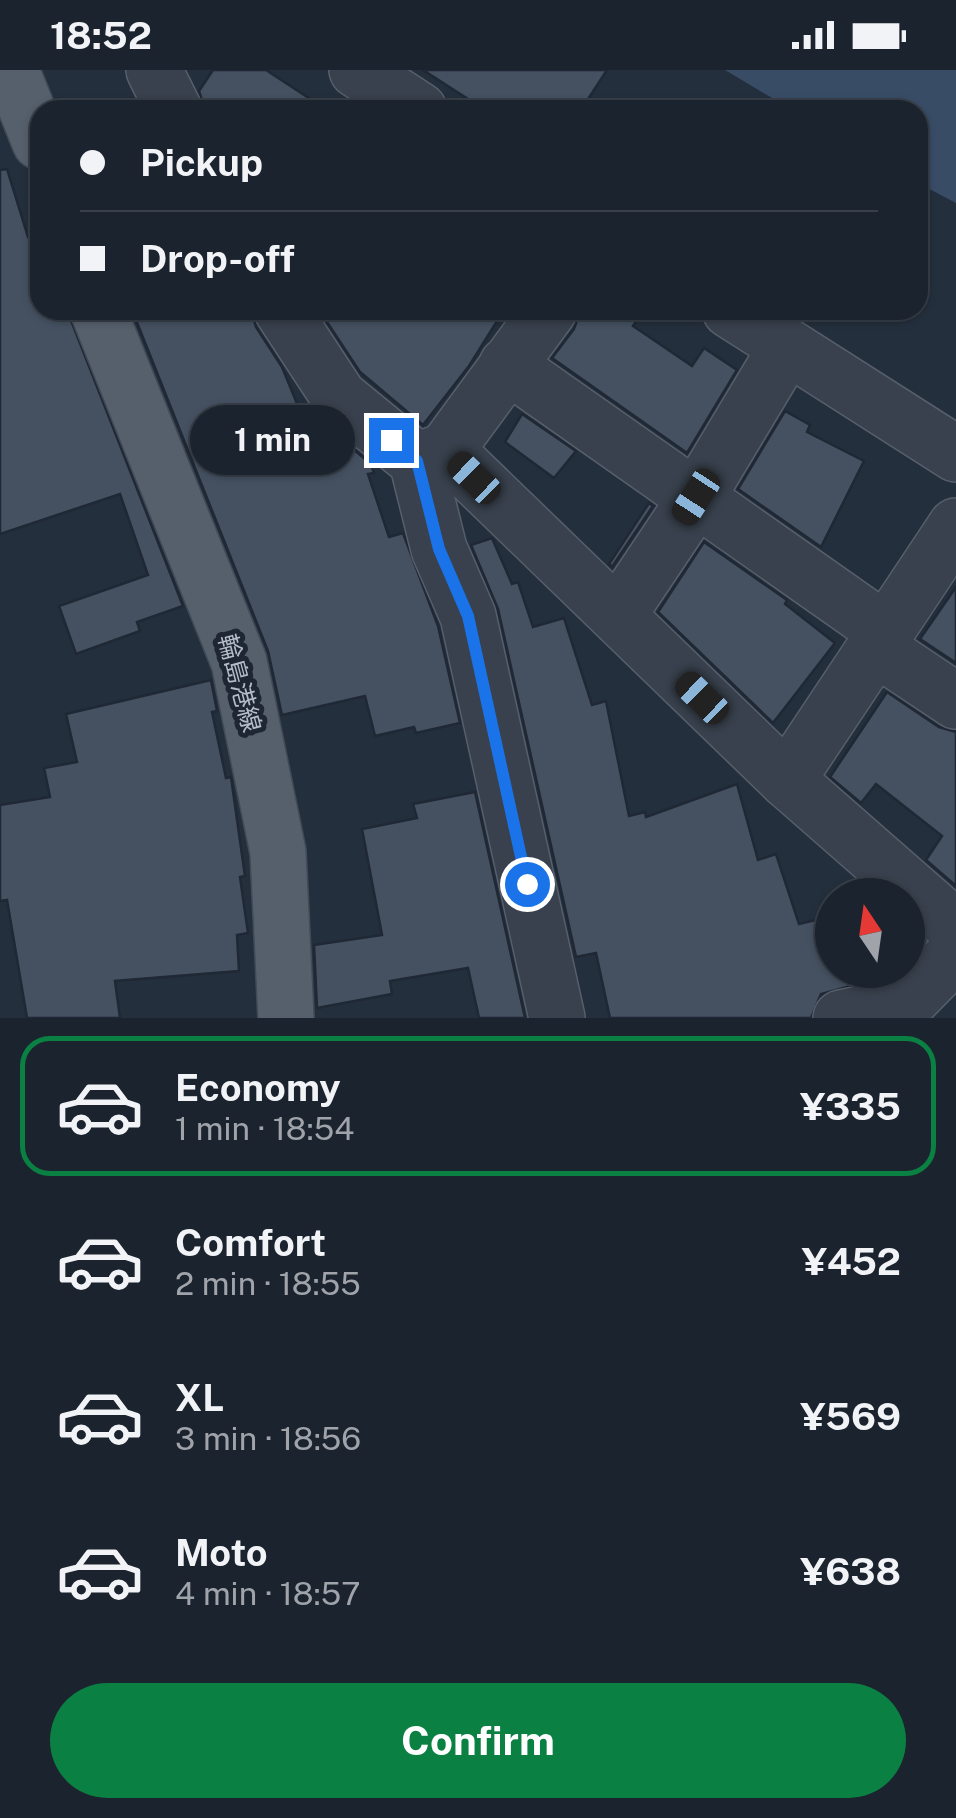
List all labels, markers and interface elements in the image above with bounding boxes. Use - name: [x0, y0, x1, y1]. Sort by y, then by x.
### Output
- text: 18:52: [50, 13, 152, 58]
- text: Pickup: [140, 140, 263, 185]
- text: Drop-off: [140, 236, 295, 281]
- callout: 1 min: [191, 405, 356, 475]
- route end: [369, 418, 414, 463]
- text: 1 min: [234, 421, 311, 458]
- car: [442, 446, 506, 510]
- car: [667, 464, 725, 530]
- street label: 輪島港線: [213, 631, 267, 735]
- car: [670, 666, 734, 730]
- route start: [505, 862, 550, 907]
- north arrow: [815, 878, 925, 988]
- map controls: [815, 878, 925, 988]
- icon: car: [55, 1061, 145, 1151]
- text: Economy: [175, 1065, 341, 1110]
- text: ¥335: [800, 1084, 901, 1129]
- text: 1 min · 18:54: [175, 1110, 354, 1147]
- icon: car: [55, 1216, 145, 1306]
- text: Comfort: [175, 1220, 326, 1265]
- text: ¥452: [802, 1239, 901, 1284]
- text: 2 min · 18:55: [175, 1265, 361, 1302]
- icon: car: [55, 1371, 145, 1461]
- text: XL: [175, 1375, 224, 1420]
- text: ¥569: [800, 1394, 901, 1439]
- text: 3 min · 18:56: [175, 1420, 361, 1457]
- icon: car: [55, 1526, 145, 1616]
- text: Moto: [175, 1530, 268, 1575]
- text: ¥638: [800, 1549, 901, 1594]
- text: 4 min · 18:57: [175, 1575, 361, 1612]
- button: Confirm: [50, 1683, 906, 1798]

